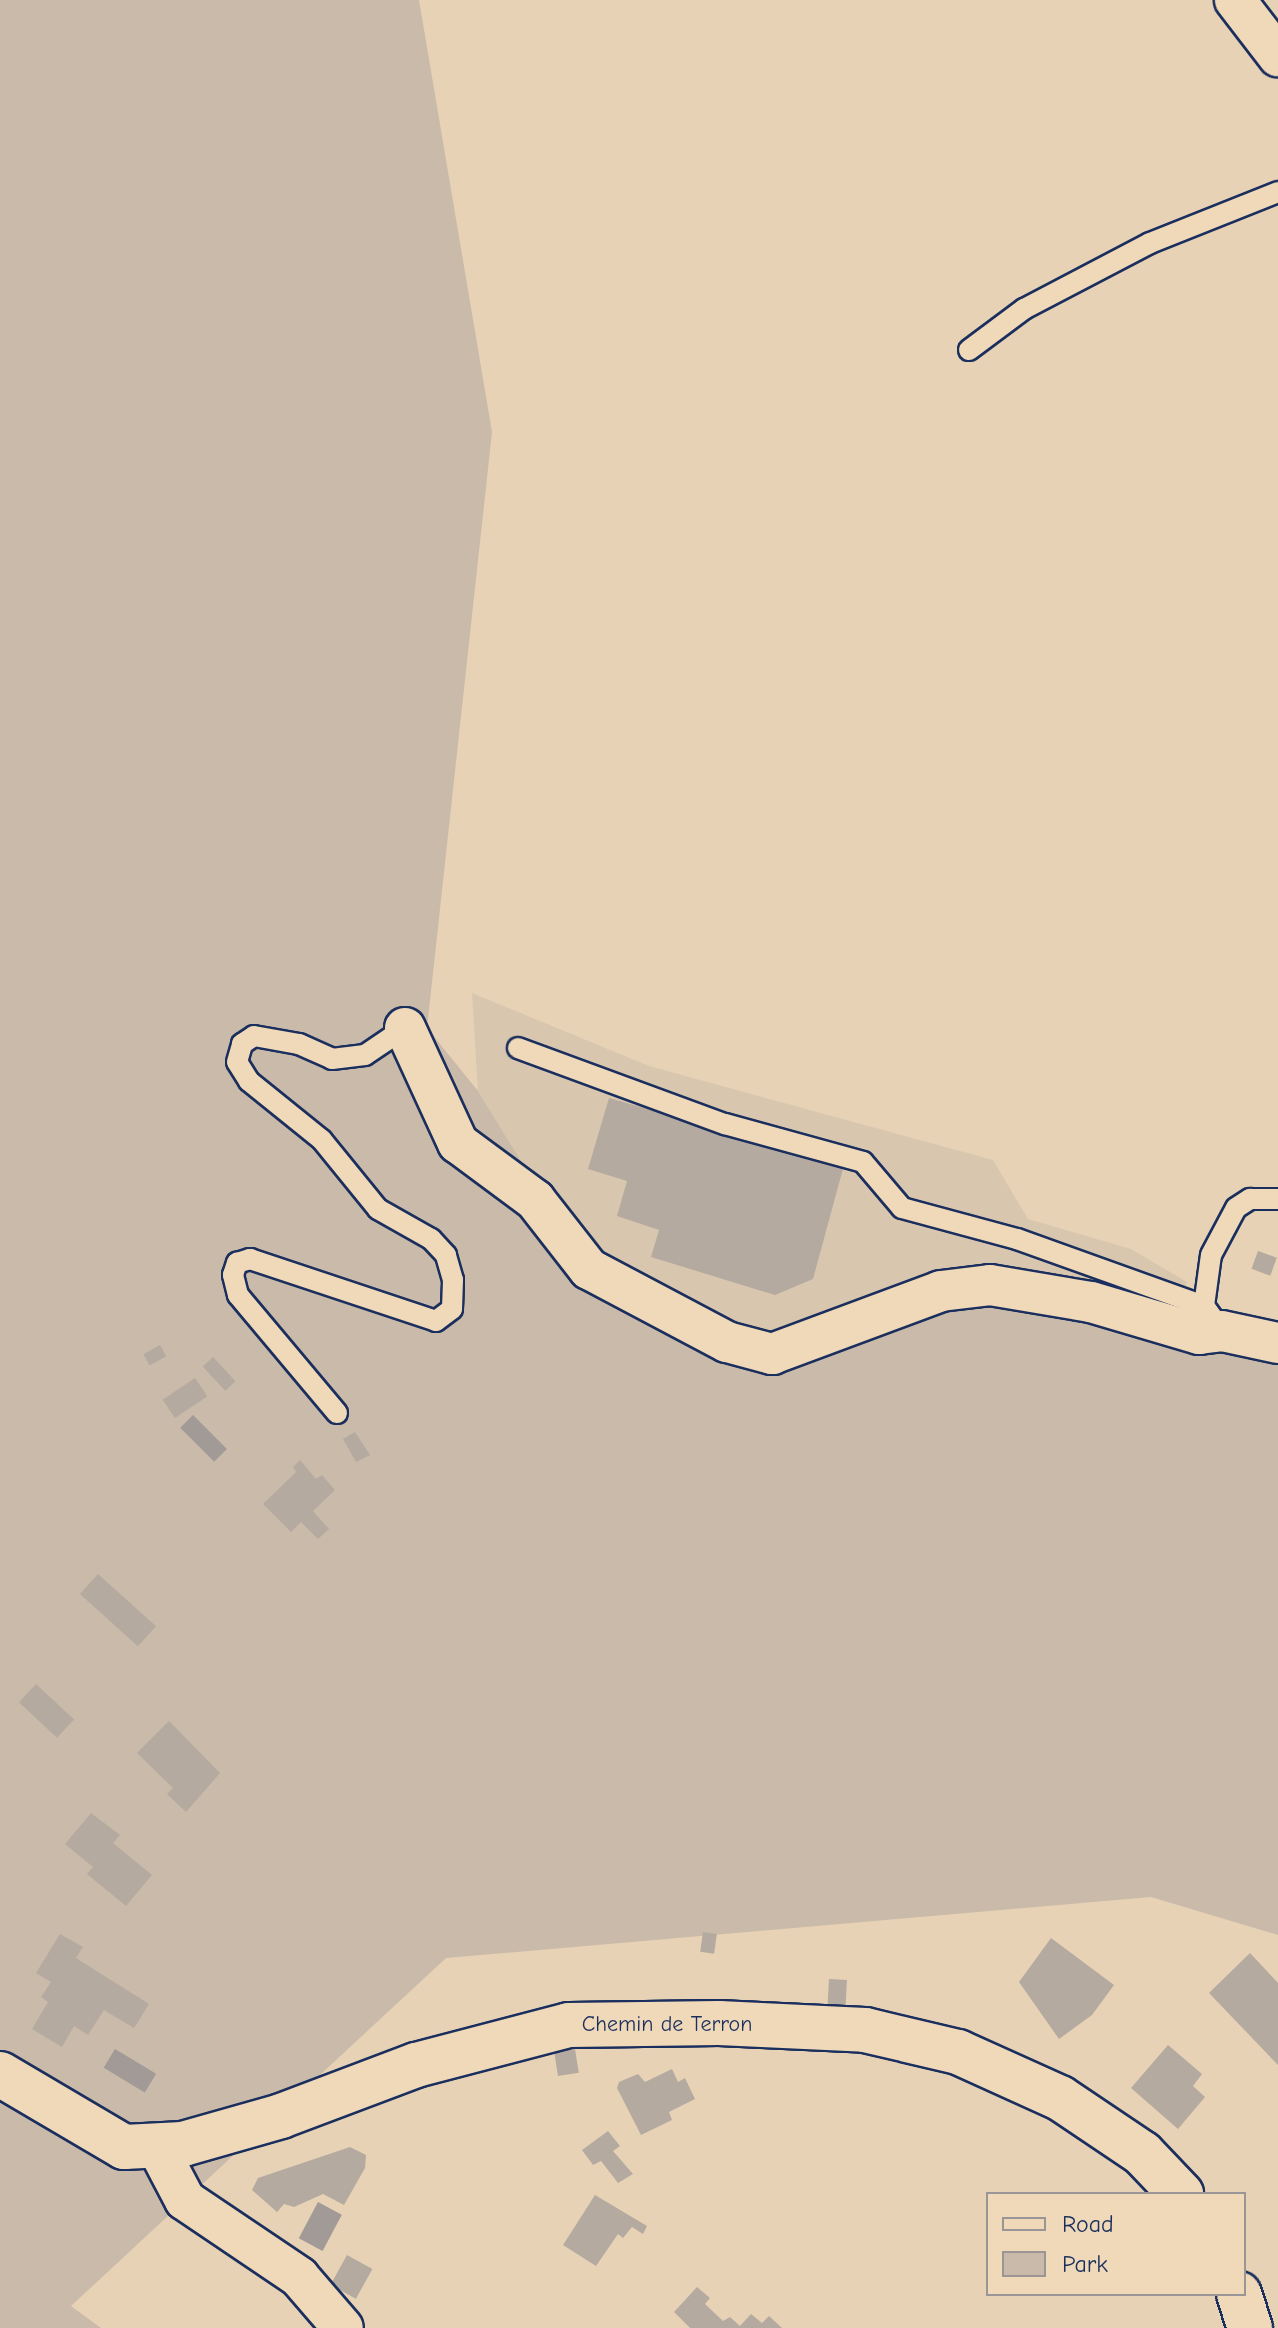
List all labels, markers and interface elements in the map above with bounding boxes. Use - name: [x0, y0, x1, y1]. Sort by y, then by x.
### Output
- street label: Chemin de Terron: [582, 2012, 752, 2038]
- legend: [986, 2192, 1246, 2296]
- text: Road: [1062, 2210, 1114, 2238]
- text: Park: [1062, 2250, 1108, 2278]

